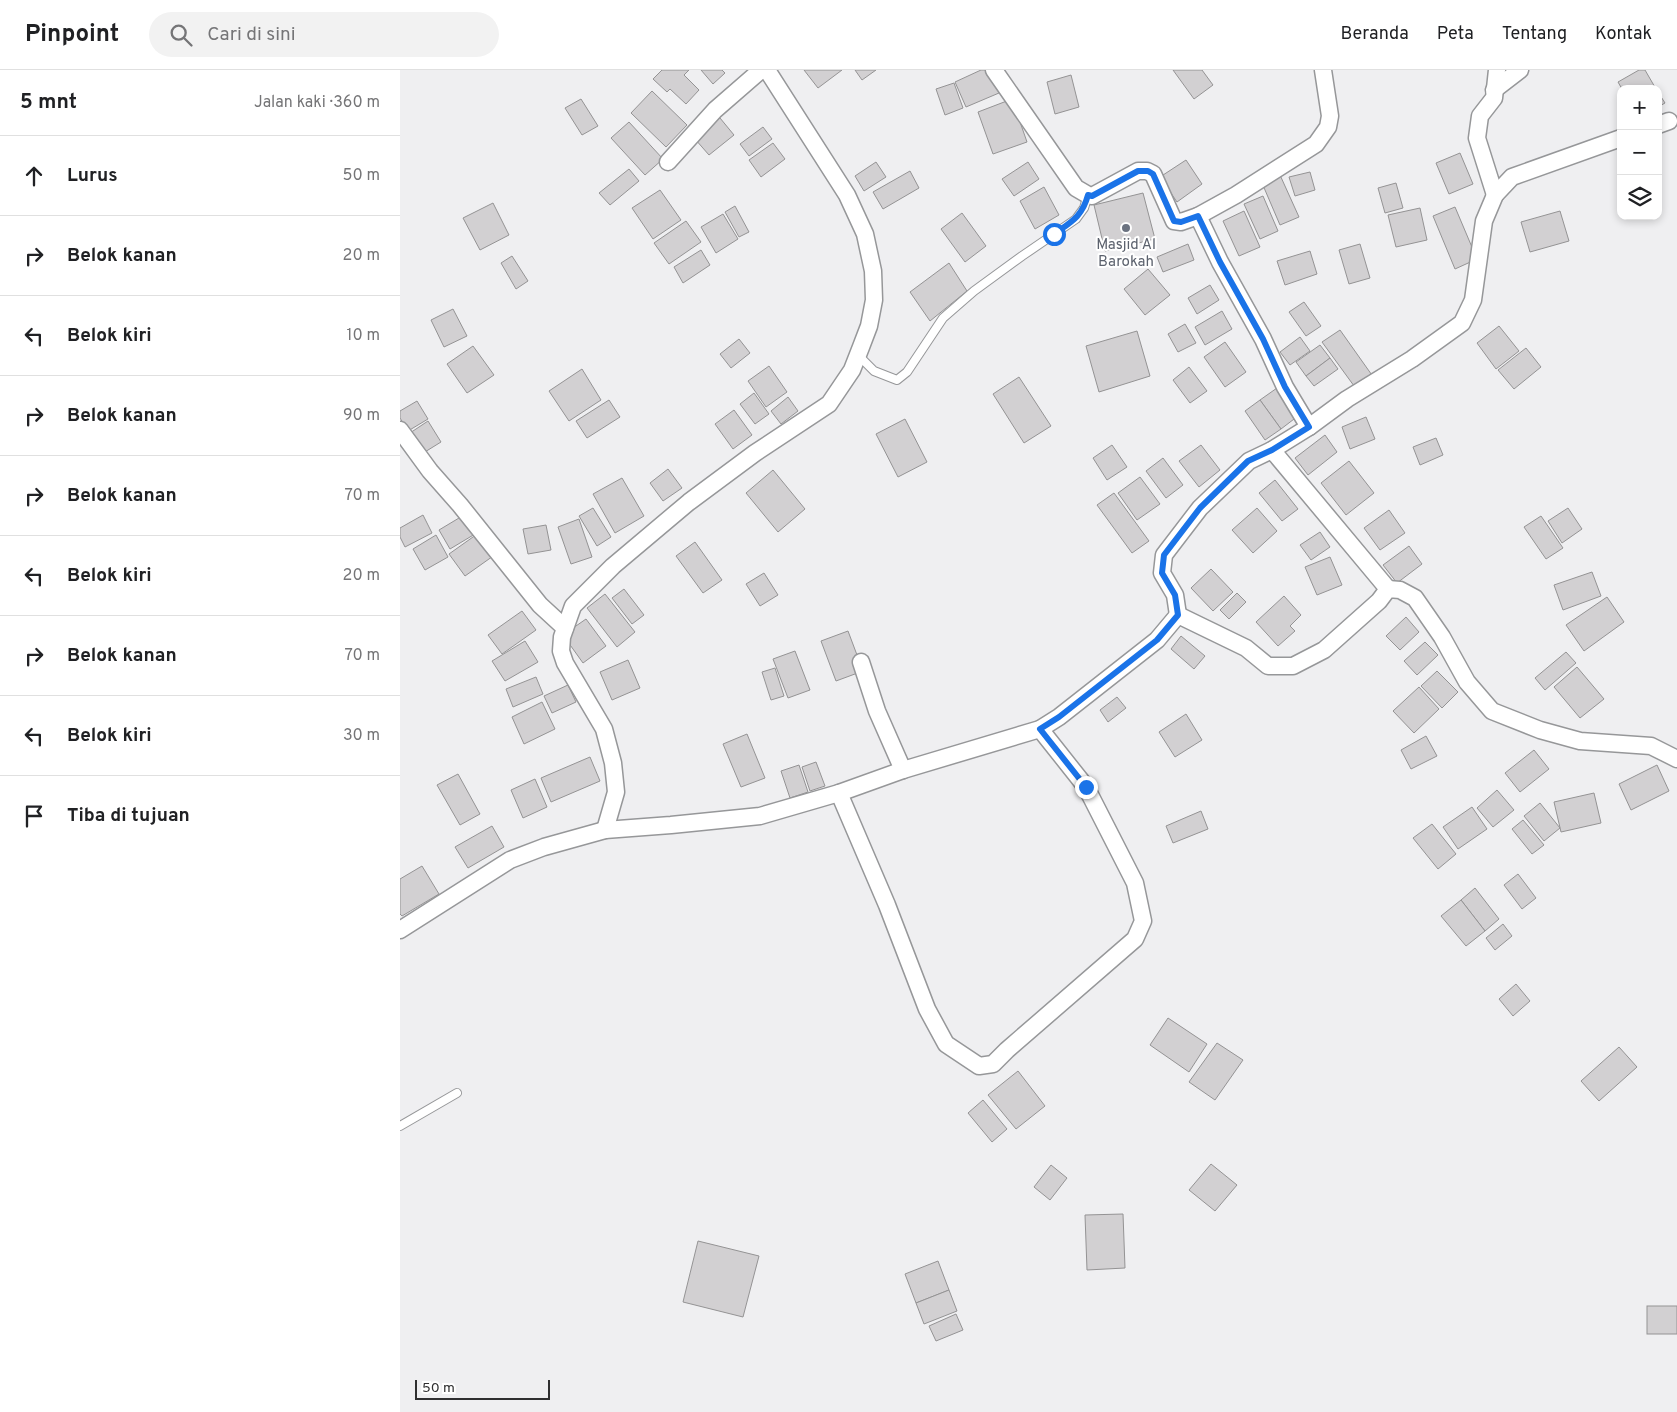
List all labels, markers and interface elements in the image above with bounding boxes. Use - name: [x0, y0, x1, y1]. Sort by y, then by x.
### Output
- search box: [149, 12, 499, 57]
- text: Pinpoint: [25, 20, 119, 50]
- icon: search: [167, 21, 195, 49]
- text: Cari di sini: [207, 23, 296, 47]
- text: Beranda: [1340, 23, 1409, 46]
- text: Peta: [1437, 23, 1474, 46]
- text: Tentang: [1502, 23, 1567, 46]
- text: Kontak: [1595, 23, 1652, 46]
- map controls: [1617, 85, 1662, 220]
- button: +: [1617, 85, 1662, 130]
- text: 5 mnt: [20, 89, 77, 116]
- text: Jalan kaki · 360 m: [254, 93, 380, 113]
- button: −: [1617, 130, 1662, 175]
- icon: ahead: [20, 162, 48, 190]
- text: Lurus: [67, 164, 118, 188]
- text: 50 m: [343, 166, 380, 186]
- button: layers: [1617, 175, 1662, 220]
- marker: Masjid Al Barokah: [1120, 222, 1132, 234]
- route start: [1043, 223, 1066, 246]
- place label: Masjid Al Barokah: [1096, 236, 1156, 272]
- icon: right: [20, 242, 48, 270]
- text: Belok kanan: [67, 244, 177, 268]
- text: 20 m: [343, 246, 380, 266]
- icon: left: [20, 322, 48, 350]
- text: Belok kiri: [67, 324, 152, 348]
- text: 10 m: [346, 326, 380, 346]
- icon: right: [20, 402, 48, 430]
- text: Belok kanan: [67, 404, 177, 428]
- text: 90 m: [343, 406, 380, 426]
- icon: right: [20, 482, 48, 510]
- text: Belok kanan: [67, 484, 177, 508]
- text: 70 m: [345, 486, 380, 506]
- icon: left: [20, 562, 48, 590]
- text: Belok kiri: [67, 564, 152, 588]
- text: 20 m: [343, 566, 380, 586]
- icon: right: [20, 642, 48, 670]
- text: Belok kanan: [67, 644, 177, 668]
- text: 70 m: [345, 646, 380, 666]
- icon: left: [20, 722, 48, 750]
- text: Belok kiri: [67, 724, 152, 748]
- text: 30 m: [343, 726, 380, 746]
- route end: [1075, 776, 1098, 799]
- icon: arrive: [20, 802, 48, 830]
- text: Tiba di tujuan: [67, 804, 190, 828]
- scale bar: [415, 1377, 550, 1400]
- text: 50 m: [422, 1380, 455, 1397]

